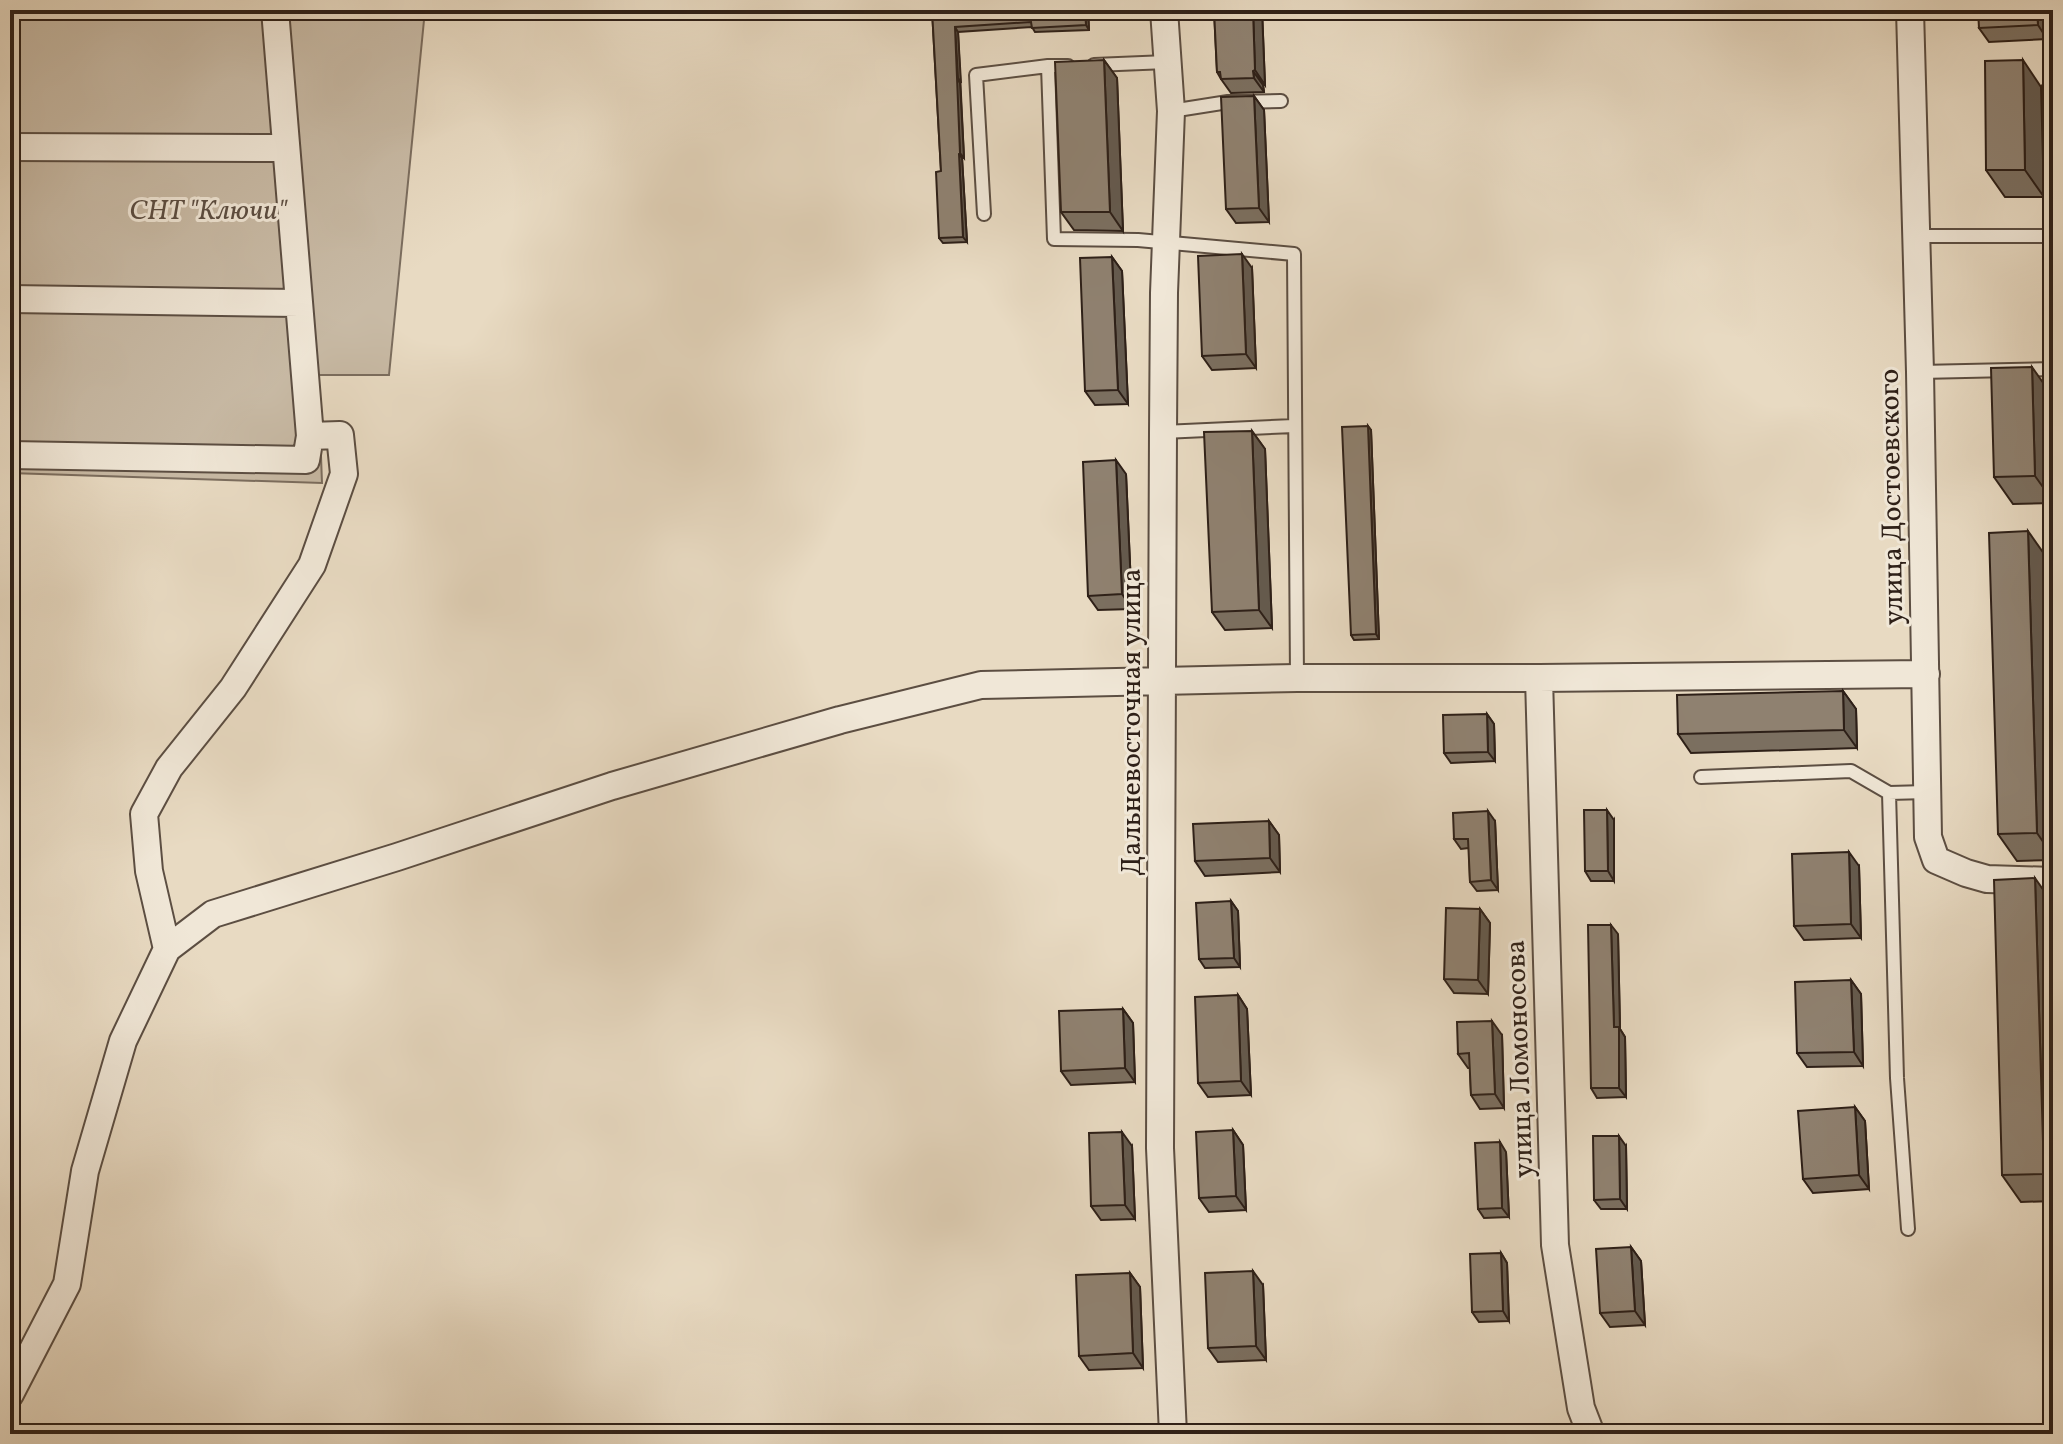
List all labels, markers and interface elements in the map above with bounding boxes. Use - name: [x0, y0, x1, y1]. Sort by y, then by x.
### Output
- park label: СНТ "Ключи": [129, 192, 289, 231]
- street label: улица Достоевского: [1871, 368, 1914, 626]
- street label: Дальневосточная улица: [1113, 568, 1152, 876]
- street label: улица Ломоносова: [1497, 939, 1544, 1179]

